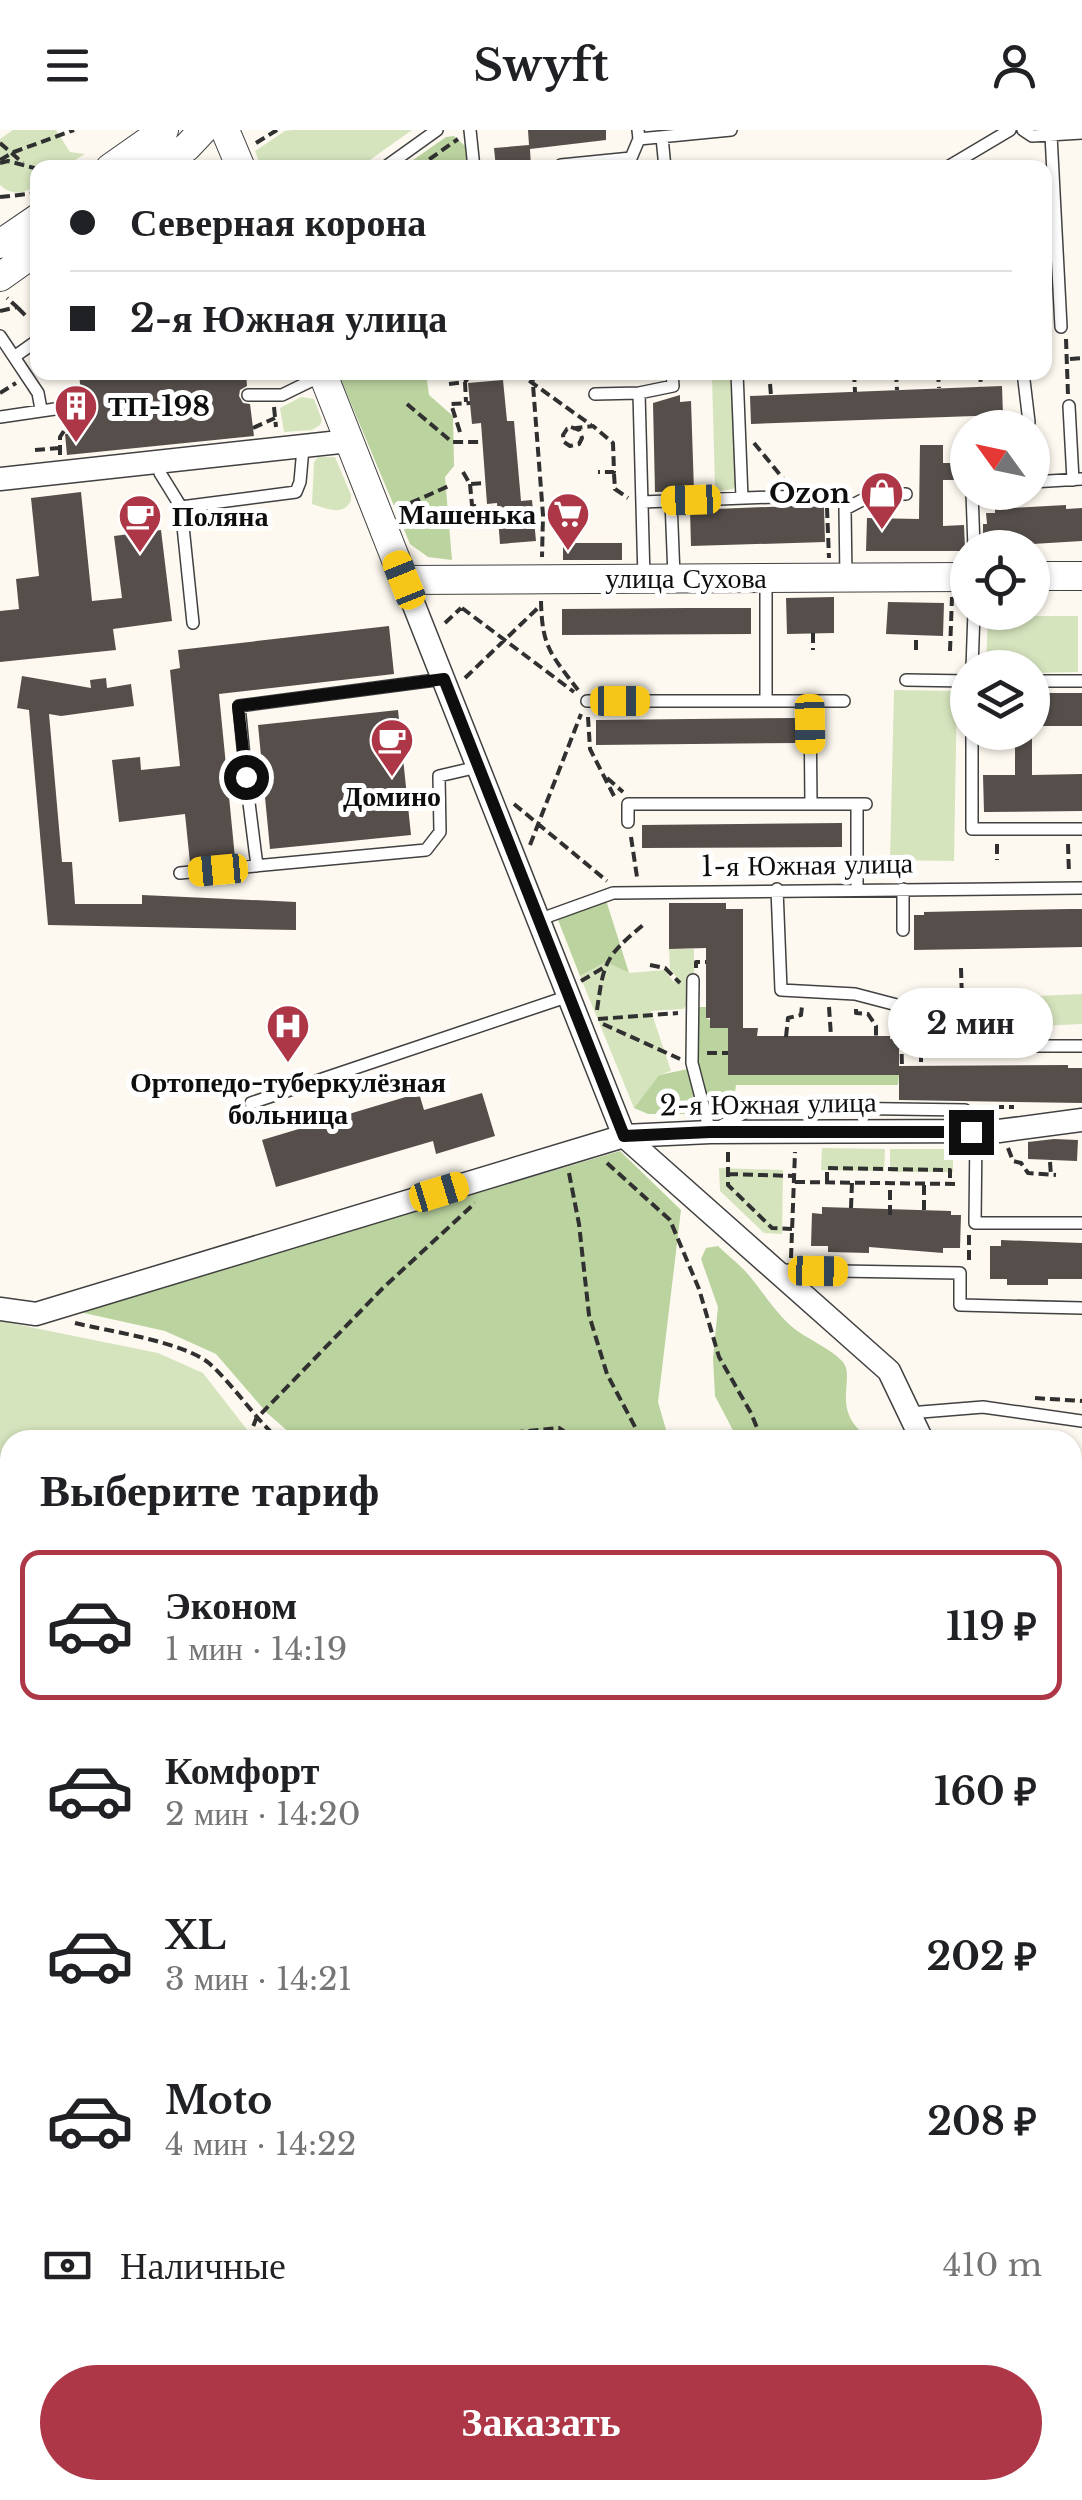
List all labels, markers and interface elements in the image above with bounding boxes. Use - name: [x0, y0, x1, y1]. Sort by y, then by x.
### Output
- text: Swyft: [473, 37, 609, 93]
- icon: menu: [40, 38, 95, 93]
- icon: person: [987, 38, 1042, 93]
- text: Северная корона: [130, 199, 426, 246]
- text: 2-я Южная улица: [130, 295, 447, 342]
- building icon: ТП-198: [53, 383, 99, 444]
- place label: ТП-198: [108, 389, 210, 424]
- north arrow: [950, 410, 1050, 510]
- map controls: [950, 410, 1050, 750]
- shop icon: Ozon: [859, 470, 905, 531]
- place label: Ozon: [769, 476, 850, 511]
- car: [660, 484, 722, 516]
- supermarket icon: Машенька: [545, 491, 591, 552]
- cafe icon: Поляна: [117, 493, 163, 554]
- place label: Машенька: [399, 497, 536, 532]
- place label: Поляна: [172, 499, 268, 534]
- button: locate: [950, 530, 1050, 630]
- car: [379, 547, 429, 613]
- street label: улица Сухова: [605, 561, 767, 596]
- button: layers: [950, 650, 1050, 750]
- car: [590, 686, 650, 716]
- car: [794, 694, 826, 754]
- cafe icon: Домино: [369, 717, 415, 778]
- route start: [224, 755, 269, 800]
- place label: Домино: [343, 779, 441, 814]
- street label: 1-я Южная улица: [701, 846, 914, 884]
- car: [187, 852, 249, 888]
- callout: 2 мин: [888, 987, 1054, 1057]
- hospital icon: Ортопедо-туберкулёзная больница: [265, 1003, 311, 1064]
- text: 2 мин: [926, 1003, 1015, 1043]
- place label: Ортопедо-туберкулёзная больница: [130, 1065, 446, 1132]
- street label: 2-я Южная улица: [659, 1085, 877, 1123]
- route end: [949, 1110, 994, 1155]
- car: [406, 1169, 472, 1215]
- car: [788, 1255, 848, 1287]
- text: Выберите тариф: [40, 1462, 379, 1518]
- icon: car: [45, 1580, 135, 1670]
- text: Эконом: [165, 1582, 297, 1629]
- text: 119 ₽: [946, 1603, 1037, 1650]
- text: 1 мин · 14:19: [165, 1629, 347, 1669]
- icon: car: [45, 1745, 135, 1835]
- text: Комфорт: [165, 1747, 319, 1794]
- text: 160 ₽: [934, 1768, 1037, 1815]
- text: 2 мин · 14:20: [165, 1794, 361, 1834]
- icon: car: [45, 1910, 135, 2000]
- text: XL: [165, 1912, 226, 1959]
- text: 202 ₽: [927, 1933, 1037, 1980]
- text: 3 мин · 14:21: [165, 1959, 352, 1999]
- icon: car: [45, 2075, 135, 2165]
- text: Moto: [165, 2077, 272, 2124]
- text: 208 ₽: [927, 2098, 1037, 2145]
- text: 4 мин · 14:22: [165, 2124, 356, 2164]
- icon: cash: [40, 2238, 95, 2293]
- text: Наличные: [120, 2242, 286, 2289]
- text: 410 m: [943, 2245, 1042, 2285]
- button: Заказать: [40, 2365, 1042, 2480]

